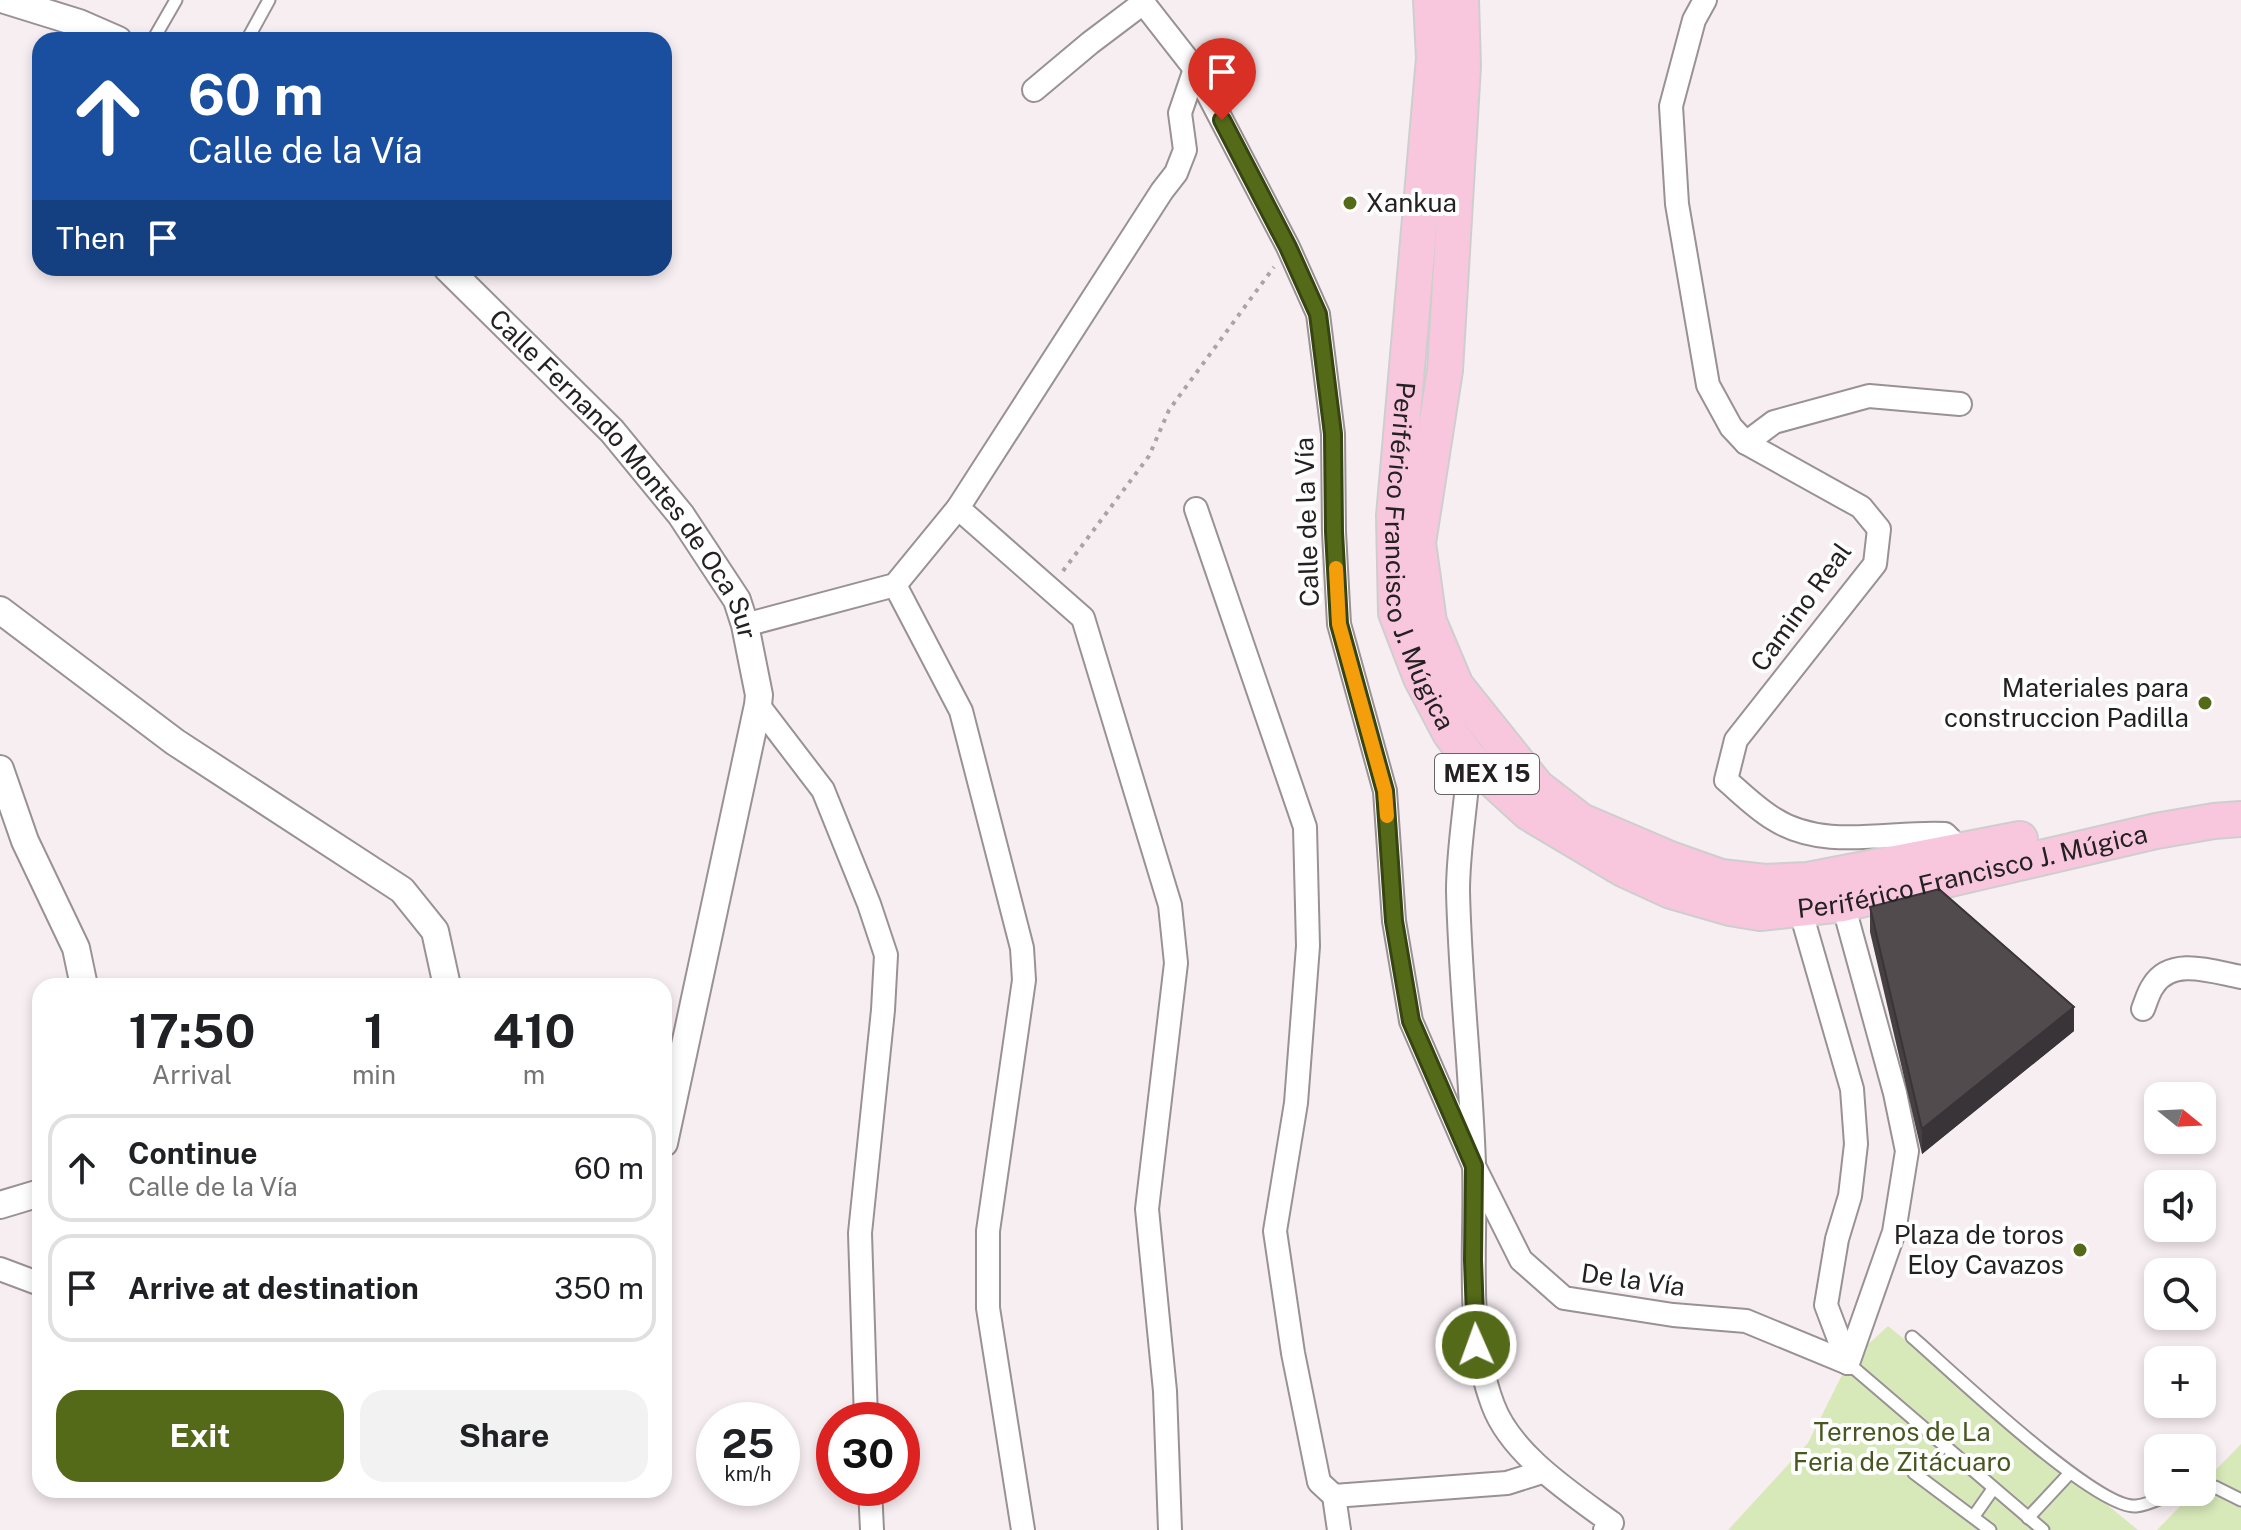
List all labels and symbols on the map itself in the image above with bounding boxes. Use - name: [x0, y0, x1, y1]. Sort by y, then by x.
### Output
- pin: [1188, 38, 1256, 120]
- place label: Xankua: [1366, 187, 1457, 218]
- marker: Xankua: [1341, 194, 1359, 212]
- street label: Calle Fernando Montes de Oca Sur: [483, 303, 763, 641]
- street label: Periférico Francisco J. Múgica: [1379, 380, 1462, 735]
- street label: Calle de la Vía: [1288, 437, 1325, 607]
- street label: Camino Real: [1744, 537, 1858, 677]
- place label: Materiales para construccion Padilla: [1944, 672, 2189, 733]
- marker: Materiales para construccion Padilla: [2196, 694, 2214, 712]
- road number: MEX 15: [1435, 754, 1539, 794]
- street label: Periférico Francisco J. Múgica: [1796, 818, 2150, 924]
- north arrow: [2144, 1082, 2216, 1154]
- place label: Plaza de toros Eloy Cavazos: [1894, 1219, 2064, 1280]
- marker: Plaza de toros Eloy Cavazos: [2071, 1241, 2089, 1259]
- street label: De la Vía: [1579, 1257, 1687, 1302]
- position arrow: [1434, 1303, 1518, 1387]
- speed limit sign: 30: [816, 1402, 920, 1506]
- park label: Terrenos de La Feria de Zitácuaro: [1793, 1416, 2011, 1477]

